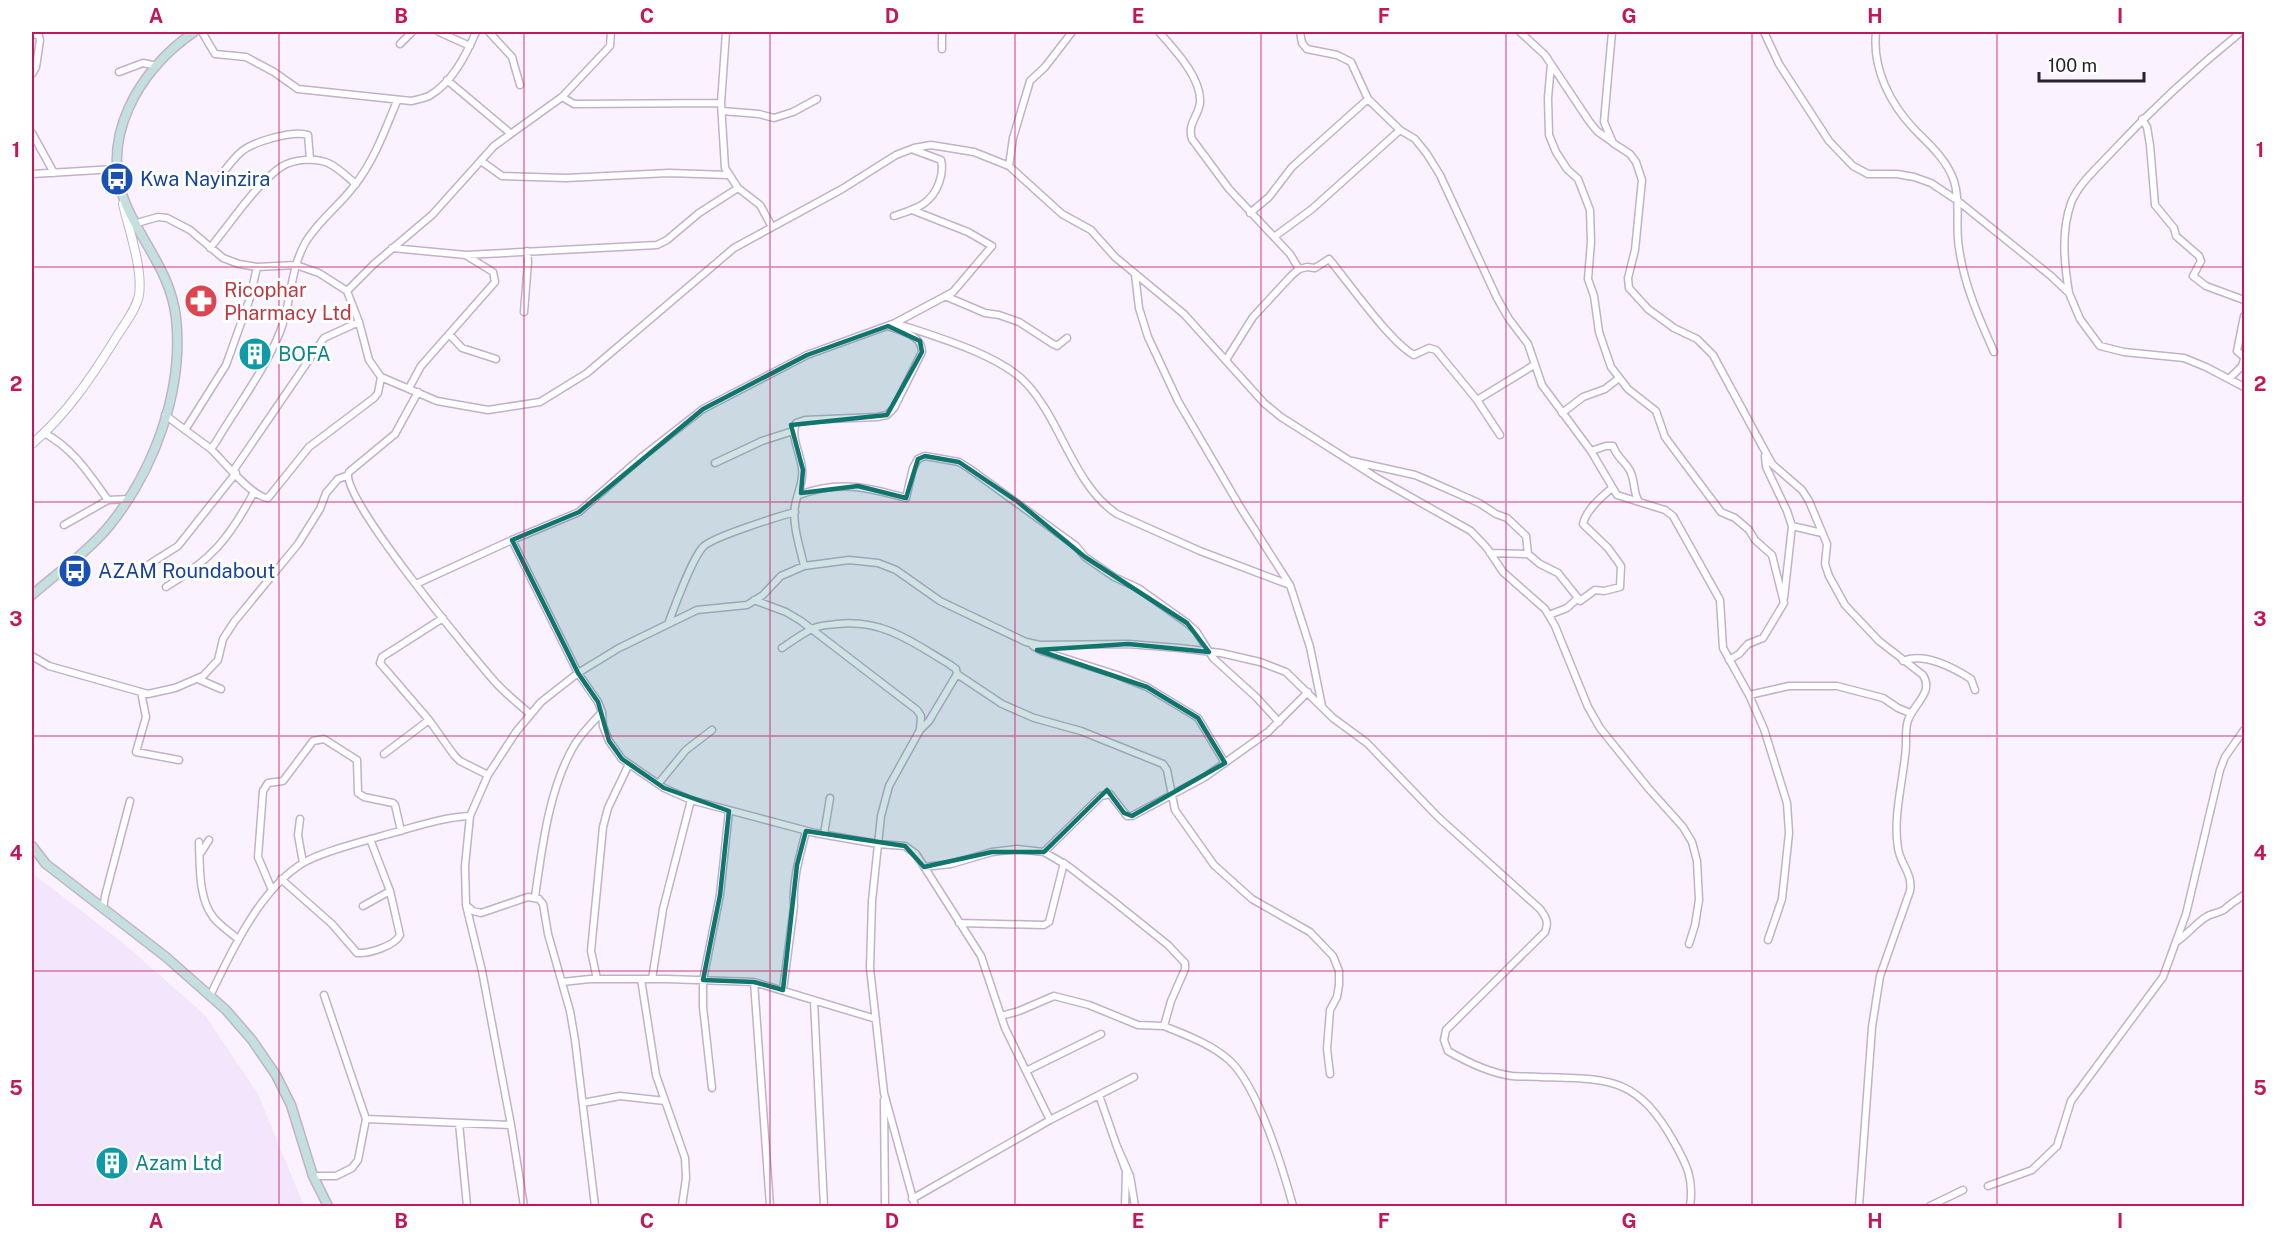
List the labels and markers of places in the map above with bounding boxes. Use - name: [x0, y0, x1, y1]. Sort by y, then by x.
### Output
- bus stop icon: Kwa Nayinzira: [99, 161, 135, 197]
- place label: Kwa Nayinzira: [140, 167, 270, 191]
- place label: Ricophar Pharmacy Ltd: [224, 278, 352, 325]
- pharmacy icon: Ricophar Pharmacy Ltd: [183, 283, 219, 319]
- building icon: BOFA: [237, 336, 273, 372]
- place label: BOFA: [278, 342, 331, 366]
- bus stop icon: AZAM Roundabout: [57, 553, 93, 589]
- place label: AZAM Roundabout: [98, 559, 275, 583]
- building icon: Azam Ltd: [94, 1145, 130, 1181]
- place label: Azam Ltd: [135, 1151, 222, 1175]

